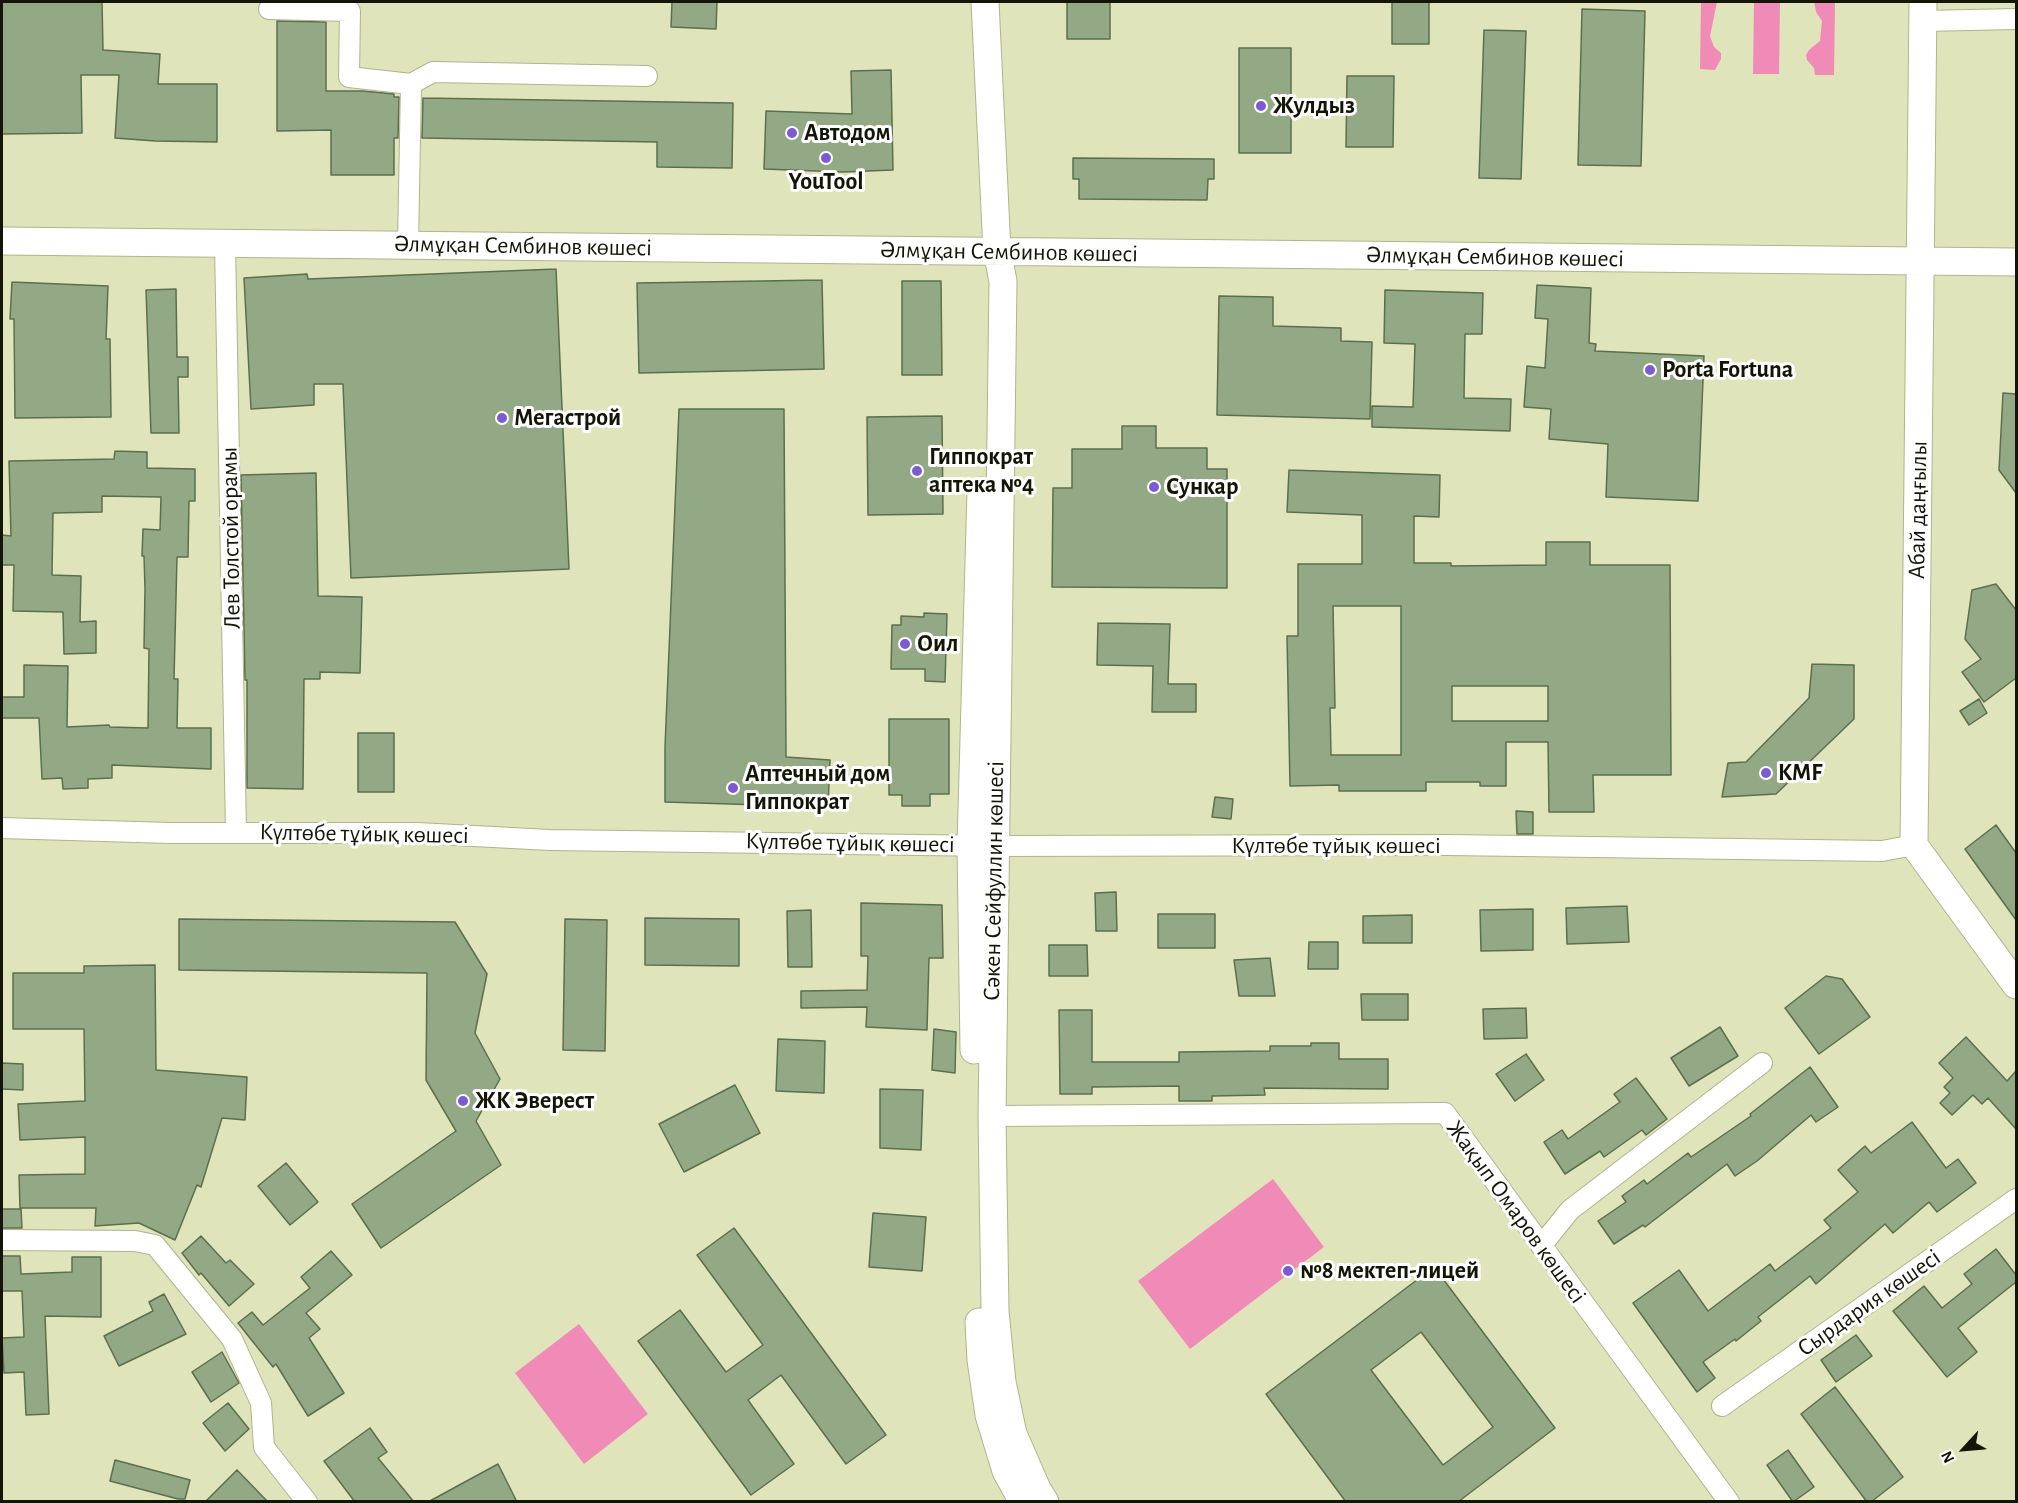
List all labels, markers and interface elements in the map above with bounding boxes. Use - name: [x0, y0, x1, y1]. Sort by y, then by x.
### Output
- place label: Жулдыз: [1273, 92, 1355, 120]
- marker: Жулдыз: [1254, 99, 1268, 113]
- place label: Автодом: [804, 119, 891, 147]
- marker: Автодом: [785, 126, 799, 140]
- marker: YouTool: [819, 151, 833, 165]
- place label: YouTool: [788, 168, 864, 196]
- street label: Әлмұқан Сембинов көшесі: [394, 229, 652, 263]
- street label: Әлмұқан Сембинов көшесі: [880, 235, 1138, 269]
- street label: Әлмұқан Сембинов көшесі: [1366, 240, 1624, 274]
- place label: Porta Fortuna: [1662, 356, 1793, 384]
- marker: Porta Fortuna: [1643, 363, 1657, 377]
- place label: Мегастрой: [514, 404, 621, 432]
- marker: Мегастрой: [495, 411, 509, 425]
- street label: Абай даңғылы: [1902, 441, 1934, 579]
- place label: Гиппократ аптека №4: [929, 443, 1034, 499]
- street label: Лев Толстой орамы: [215, 447, 247, 629]
- marker: Гиппократ аптека №4: [910, 464, 924, 478]
- place label: Сункар: [1166, 473, 1238, 501]
- marker: Сункар: [1147, 480, 1161, 494]
- place label: Оил: [917, 630, 958, 658]
- marker: Оил: [898, 637, 912, 651]
- place label: KMF: [1778, 759, 1822, 787]
- place label: Аптечный дом Гиппократ: [745, 760, 890, 816]
- street label: Сәкен Сейфуллин көшесі: [978, 761, 1010, 1001]
- marker: KMF: [1759, 766, 1773, 780]
- marker: Аптечный дом Гиппократ: [726, 781, 740, 795]
- street label: Күлтөбе тұйық көшесі: [259, 818, 469, 850]
- street label: Күлтөбе тұйық көшесі: [745, 827, 955, 859]
- street label: Күлтөбе тұйық көшесі: [1231, 832, 1441, 860]
- place label: ЖК Эверест: [475, 1087, 594, 1115]
- marker: ЖК Эверест: [456, 1094, 470, 1108]
- street label: Жақып Омаров көшесі: [1440, 1115, 1592, 1309]
- street label: Сырдария көшесі: [1792, 1243, 1946, 1363]
- place label: №8 мектеп-лицей: [1300, 1257, 1479, 1285]
- marker: №8 мектеп-лицей: [1281, 1264, 1295, 1278]
- north arrow: [1934, 1419, 1994, 1479]
- text: N: [1938, 1448, 1957, 1465]

